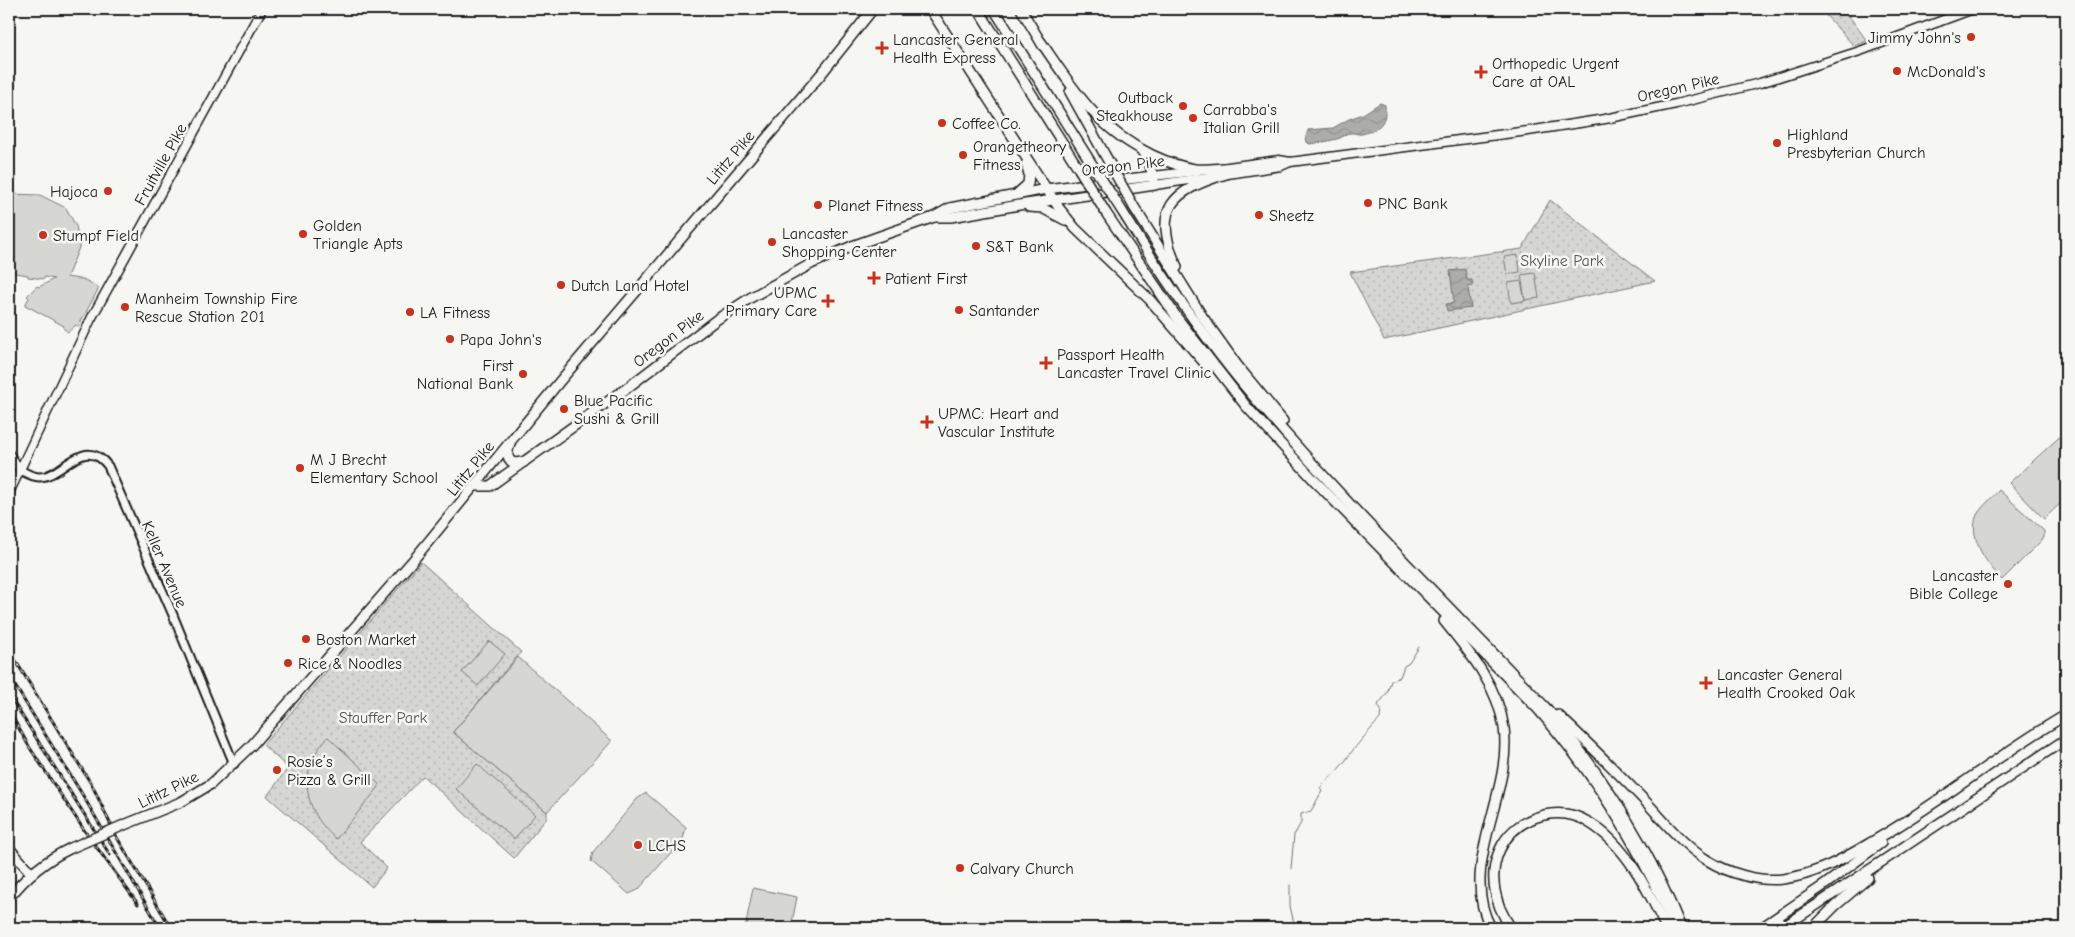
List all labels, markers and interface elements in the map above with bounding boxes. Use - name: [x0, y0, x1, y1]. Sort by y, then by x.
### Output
- place label: Jimmy John's: [1868, 29, 1961, 47]
- place label: Lancaster General Health Express: [893, 31, 1018, 67]
- marker: Jimmy John's: [1965, 31, 1977, 43]
- marker: Lancaster General Health Express: [875, 41, 889, 55]
- place label: Orthopedic Urgent Care at OAL: [1492, 55, 1619, 91]
- place label: McDonald's: [1907, 63, 1986, 81]
- marker: Orthopedic Urgent Care at OAL: [1474, 65, 1488, 79]
- marker: McDonald's: [1891, 65, 1903, 77]
- street label: Oregon Pike: [1636, 70, 1721, 106]
- place label: Outback Steakhouse: [1096, 89, 1173, 125]
- marker: Outback Steakhouse: [1177, 100, 1189, 112]
- place label: Carrabba's Italian Grill: [1203, 101, 1280, 137]
- marker: Carrabba's Italian Grill: [1187, 112, 1199, 124]
- place label: Coffee Co.: [952, 115, 1021, 133]
- marker: Coffee Co.: [936, 117, 948, 129]
- street label: Fruitville Pike: [131, 120, 191, 209]
- place label: Highland Presbyterian Church: [1787, 126, 1926, 162]
- street label: Lititz Pike: [703, 127, 758, 188]
- marker: Highland Presbyterian Church: [1771, 137, 1783, 149]
- place label: Orangetheory Fitness: [973, 138, 1067, 174]
- marker: Orangetheory Fitness: [957, 149, 969, 161]
- street label: Oregon Pike: [1081, 152, 1166, 180]
- place label: Hajoca: [50, 183, 98, 201]
- marker: Hajoca: [102, 185, 114, 197]
- place label: PNC Bank: [1378, 195, 1448, 213]
- place label: Planet Fitness: [828, 197, 923, 215]
- marker: PNC Bank: [1362, 197, 1374, 209]
- marker: Planet Fitness: [812, 199, 824, 211]
- place label: Sheetz: [1269, 207, 1314, 225]
- marker: Sheetz: [1253, 209, 1265, 221]
- place label: Golden Triangle Apts: [313, 217, 403, 253]
- place label: Lancaster Shopping Center: [782, 225, 897, 261]
- place label: Stumpf Field: [53, 227, 139, 245]
- marker: Golden Triangle Apts: [297, 228, 309, 240]
- marker: Stumpf Field: [37, 229, 49, 241]
- marker: Lancaster Shopping Center: [766, 236, 778, 248]
- place label: S&T Bank: [986, 238, 1054, 256]
- marker: S&T Bank: [970, 240, 982, 252]
- park label: Skyline Park: [1520, 252, 1604, 270]
- place label: Patient First: [885, 270, 967, 288]
- marker: Patient First: [867, 271, 881, 285]
- place label: Dutch Land Hotel: [571, 277, 689, 295]
- marker: Dutch Land Hotel: [555, 279, 567, 291]
- place label: UPMC Primary Care: [726, 284, 817, 320]
- place label: Manheim Township Fire Rescue Station 201: [135, 290, 298, 326]
- marker: UPMC Primary Care: [821, 294, 835, 308]
- marker: Manheim Township Fire Rescue Station 201: [119, 301, 131, 313]
- place label: Santander: [969, 302, 1040, 320]
- place label: LA Fitness: [420, 304, 491, 322]
- marker: Santander: [953, 304, 965, 316]
- marker: LA Fitness: [404, 306, 416, 318]
- street label: Oregon Pike: [630, 306, 707, 371]
- place label: Papa John's: [460, 331, 542, 349]
- marker: Papa John's: [444, 333, 456, 345]
- place label: Passport Health Lancaster Travel Clinic: [1057, 346, 1212, 382]
- marker: Passport Health Lancaster Travel Clinic: [1039, 356, 1053, 370]
- place label: First National Bank: [417, 357, 513, 393]
- marker: First National Bank: [517, 368, 529, 380]
- place label: Blue Pacific Sushi & Grill: [574, 392, 659, 428]
- marker: Blue Pacific Sushi & Grill: [558, 403, 570, 415]
- place label: UPMC: Heart and Vascular Institute: [938, 405, 1059, 441]
- marker: UPMC: Heart and Vascular Institute: [920, 415, 934, 429]
- street label: Lititz Pike: [443, 438, 498, 499]
- place label: M J Brecht Elementary School: [310, 451, 438, 487]
- marker: M J Brecht Elementary School: [294, 462, 306, 474]
- street label: Keller Avenue: [138, 518, 190, 610]
- place label: Lancaster Bible College: [1909, 567, 1999, 603]
- marker: Lancaster Bible College: [2002, 578, 2014, 590]
- place label: Boston Market: [316, 631, 416, 649]
- marker: Boston Market: [300, 633, 312, 645]
- place label: Rice & Noodles: [298, 655, 402, 673]
- marker: Rice & Noodles: [282, 657, 294, 669]
- place label: Lancaster General Health Crooked Oak: [1717, 666, 1855, 702]
- marker: Lancaster General Health Crooked Oak: [1699, 676, 1713, 690]
- park label: Stauffer Park: [339, 709, 427, 727]
- place label: Rosie’s Pizza & Grill: [287, 753, 371, 789]
- marker: Rosie’s Pizza & Grill: [271, 764, 283, 776]
- street label: Lititz Pike: [135, 768, 201, 812]
- place label: LCHS: [648, 837, 686, 855]
- marker: LCHS: [632, 839, 644, 851]
- place label: Calvary Church: [970, 860, 1074, 878]
- marker: Calvary Church: [954, 862, 966, 874]

